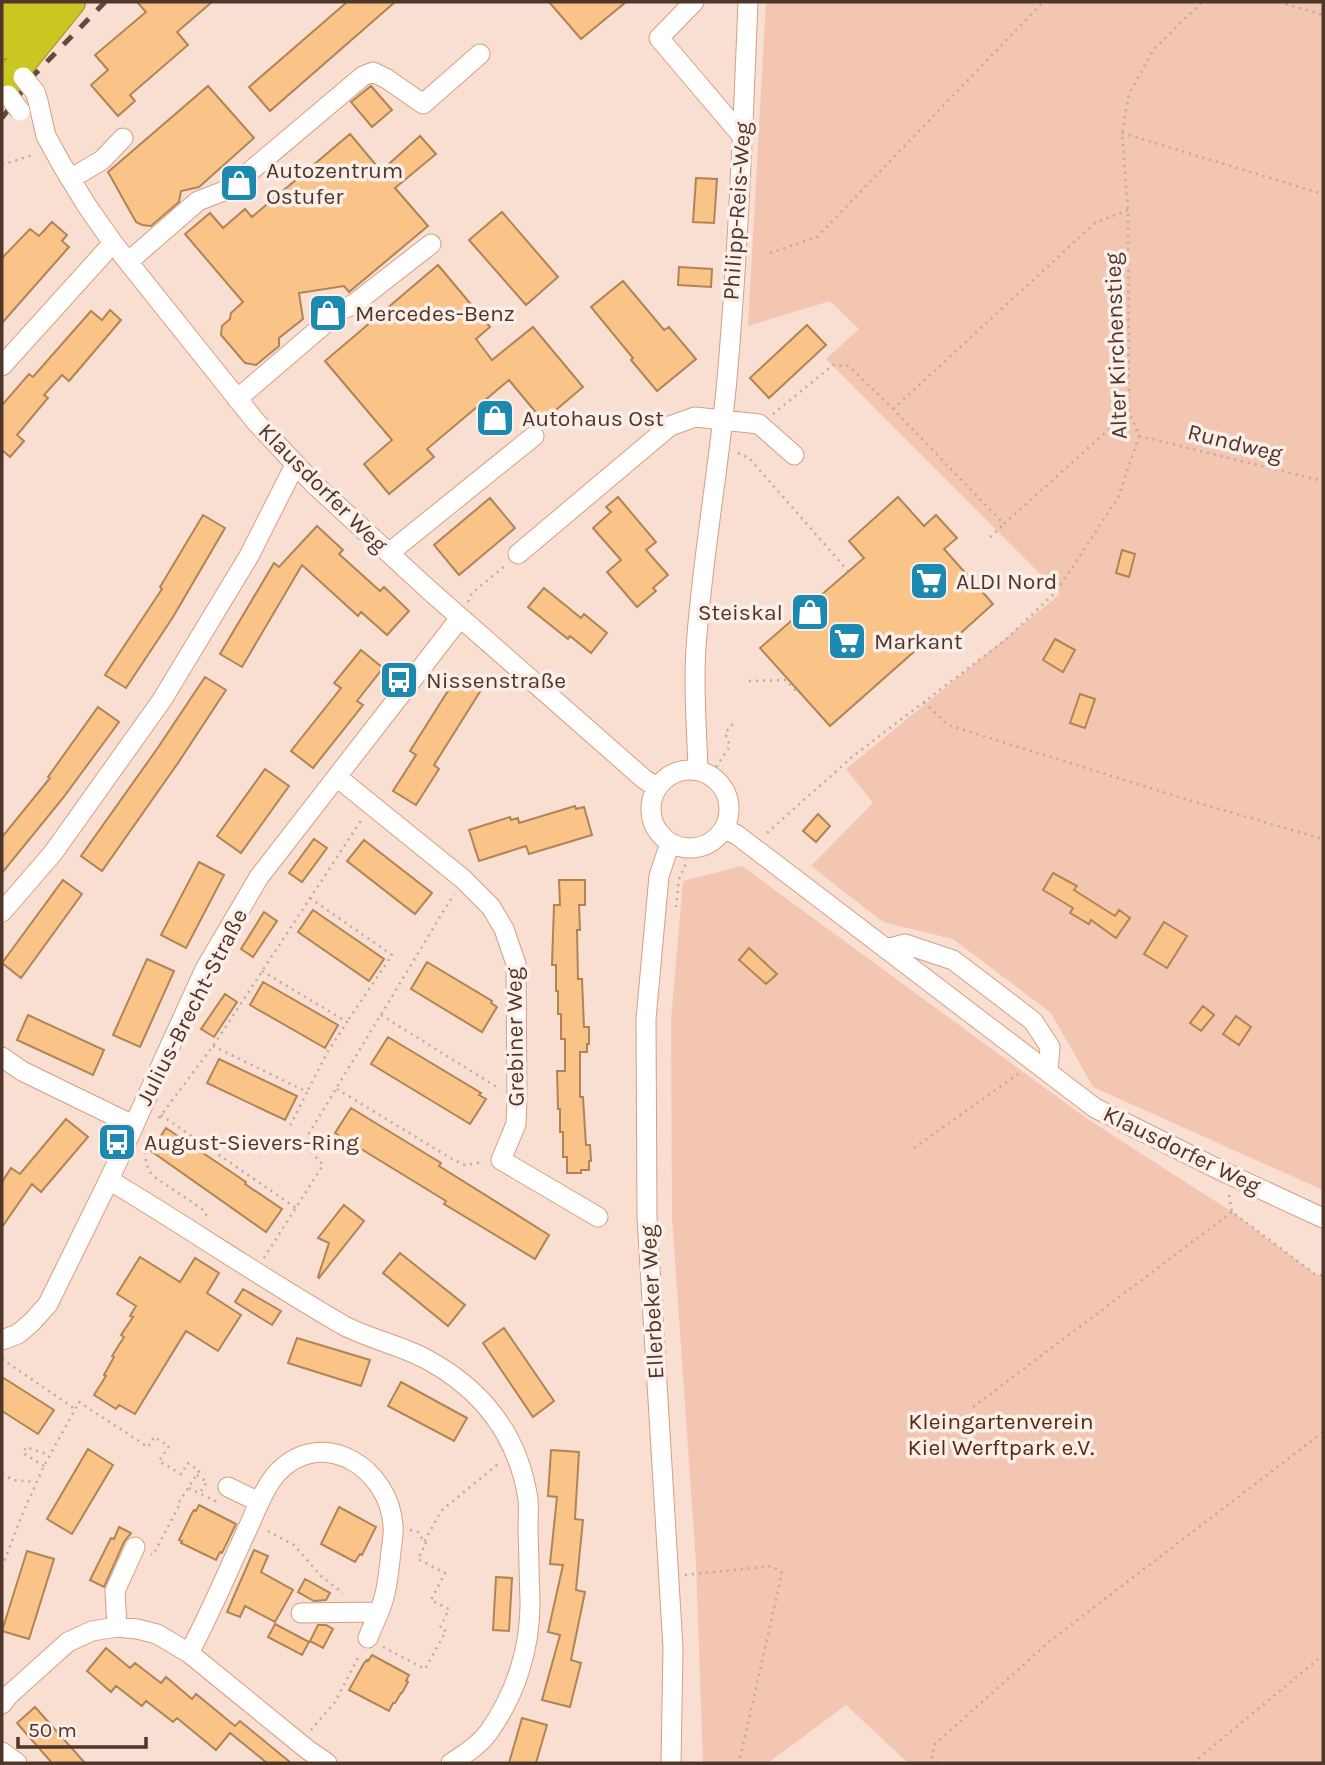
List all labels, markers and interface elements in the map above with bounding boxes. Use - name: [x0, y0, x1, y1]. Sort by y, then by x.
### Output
- street label: Philipp-Reis-Weg: [717, 121, 757, 301]
- place label: Autozentrum Ostufer: [266, 157, 403, 210]
- shop icon: Autozentrum Ostufer: [218, 162, 260, 204]
- street label: Alter Kirchenstieg: [1099, 252, 1133, 440]
- shop icon: Mercedes-Benz: [307, 292, 349, 334]
- place label: Mercedes-Benz: [355, 300, 515, 327]
- shop icon: Autohaus Ost: [474, 397, 516, 439]
- place label: Autohaus Ost: [522, 405, 664, 432]
- street label: Klausdorfer Weg: [253, 418, 393, 558]
- street label: Rundweg: [1185, 418, 1285, 468]
- supermarket icon: ALDI Nord: [908, 560, 950, 602]
- place label: ALDI Nord: [956, 568, 1057, 595]
- shop icon: Steiskal: [789, 591, 831, 633]
- place label: Steiskal: [698, 599, 783, 626]
- supermarket icon: Markant: [826, 620, 868, 662]
- place label: Markant: [874, 628, 963, 655]
- bus stop icon: Nissenstraße: [378, 659, 420, 701]
- place label: Nissenstraße: [426, 667, 566, 694]
- street label: Julius-Brecht-Straße: [131, 904, 253, 1110]
- street label: Grebiner Weg: [500, 967, 530, 1107]
- street label: Klausdorfer Weg: [1099, 1100, 1265, 1200]
- bus stop icon: August-Sievers-Ring: [96, 1121, 138, 1163]
- place label: August-Sievers-Ring: [144, 1129, 359, 1156]
- street label: Ellerbeker Weg: [634, 1224, 670, 1380]
- park label: Kleingartenverein Kiel Werftpark e.V.: [908, 1408, 1094, 1461]
- scale bar: [18, 1706, 145, 1750]
- text: 50 m: [28, 1718, 77, 1742]

